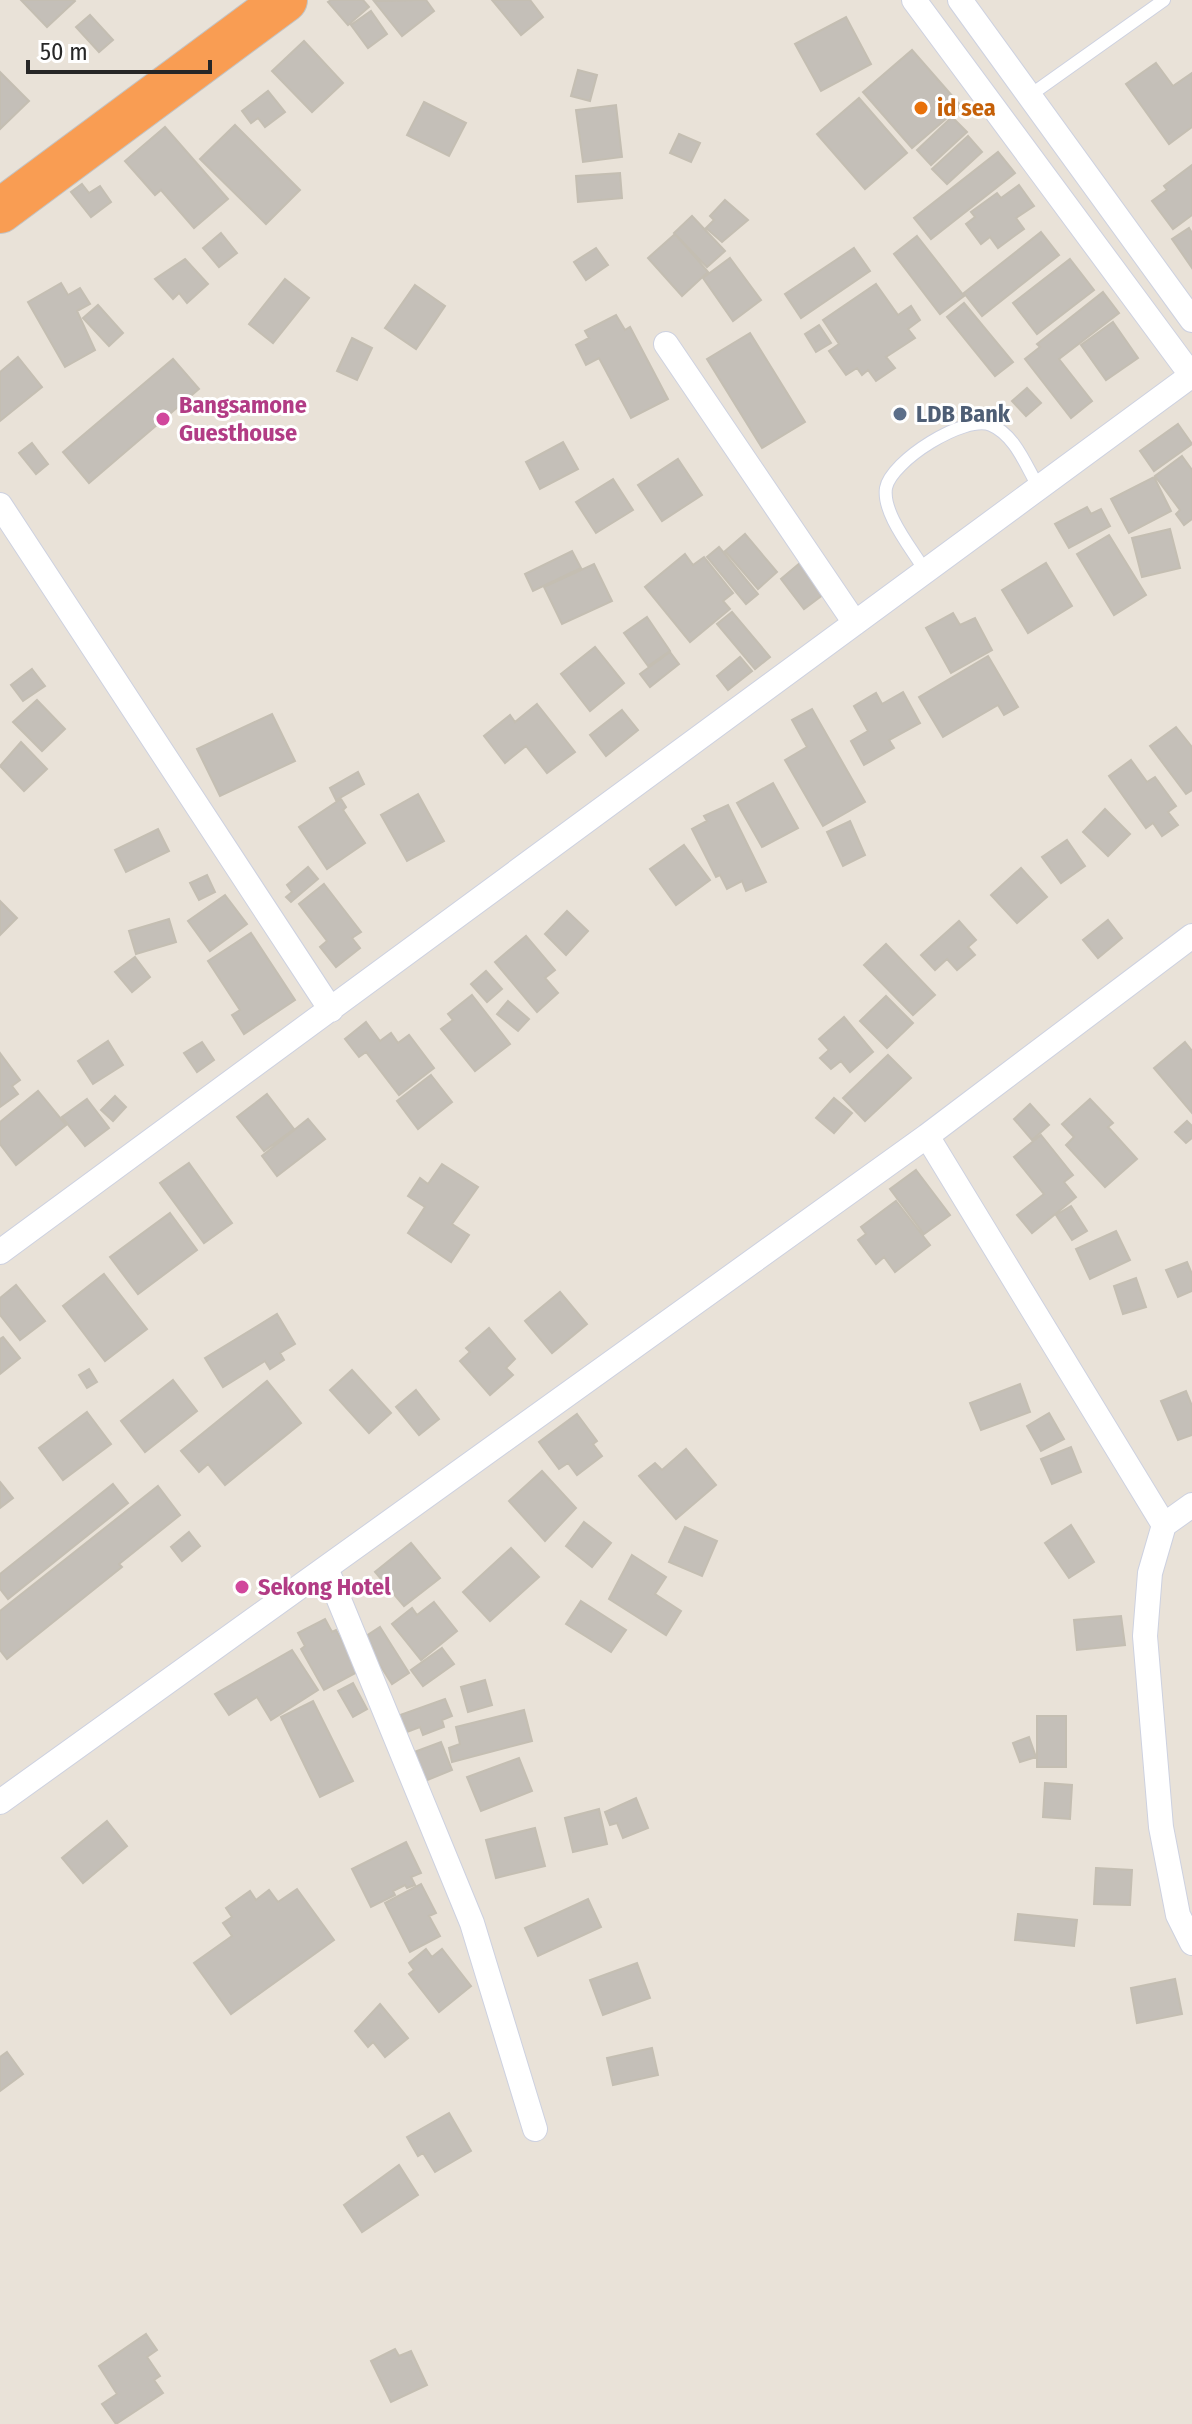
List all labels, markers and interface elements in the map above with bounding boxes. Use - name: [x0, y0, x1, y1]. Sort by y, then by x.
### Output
- scale bar: [28, 24, 210, 74]
- text: 50 m: [40, 38, 88, 66]
- place label: id sea: [937, 94, 996, 122]
- marker: id sea: [912, 99, 930, 117]
- place label: Bangsamone Guesthouse: [179, 391, 307, 447]
- place label: LDB Bank: [916, 400, 1011, 428]
- marker: LDB Bank: [891, 405, 909, 423]
- marker: Bangsamone Guesthouse: [154, 410, 172, 428]
- place label: Sekong Hotel: [258, 1573, 391, 1601]
- marker: Sekong Hotel: [233, 1578, 251, 1596]

